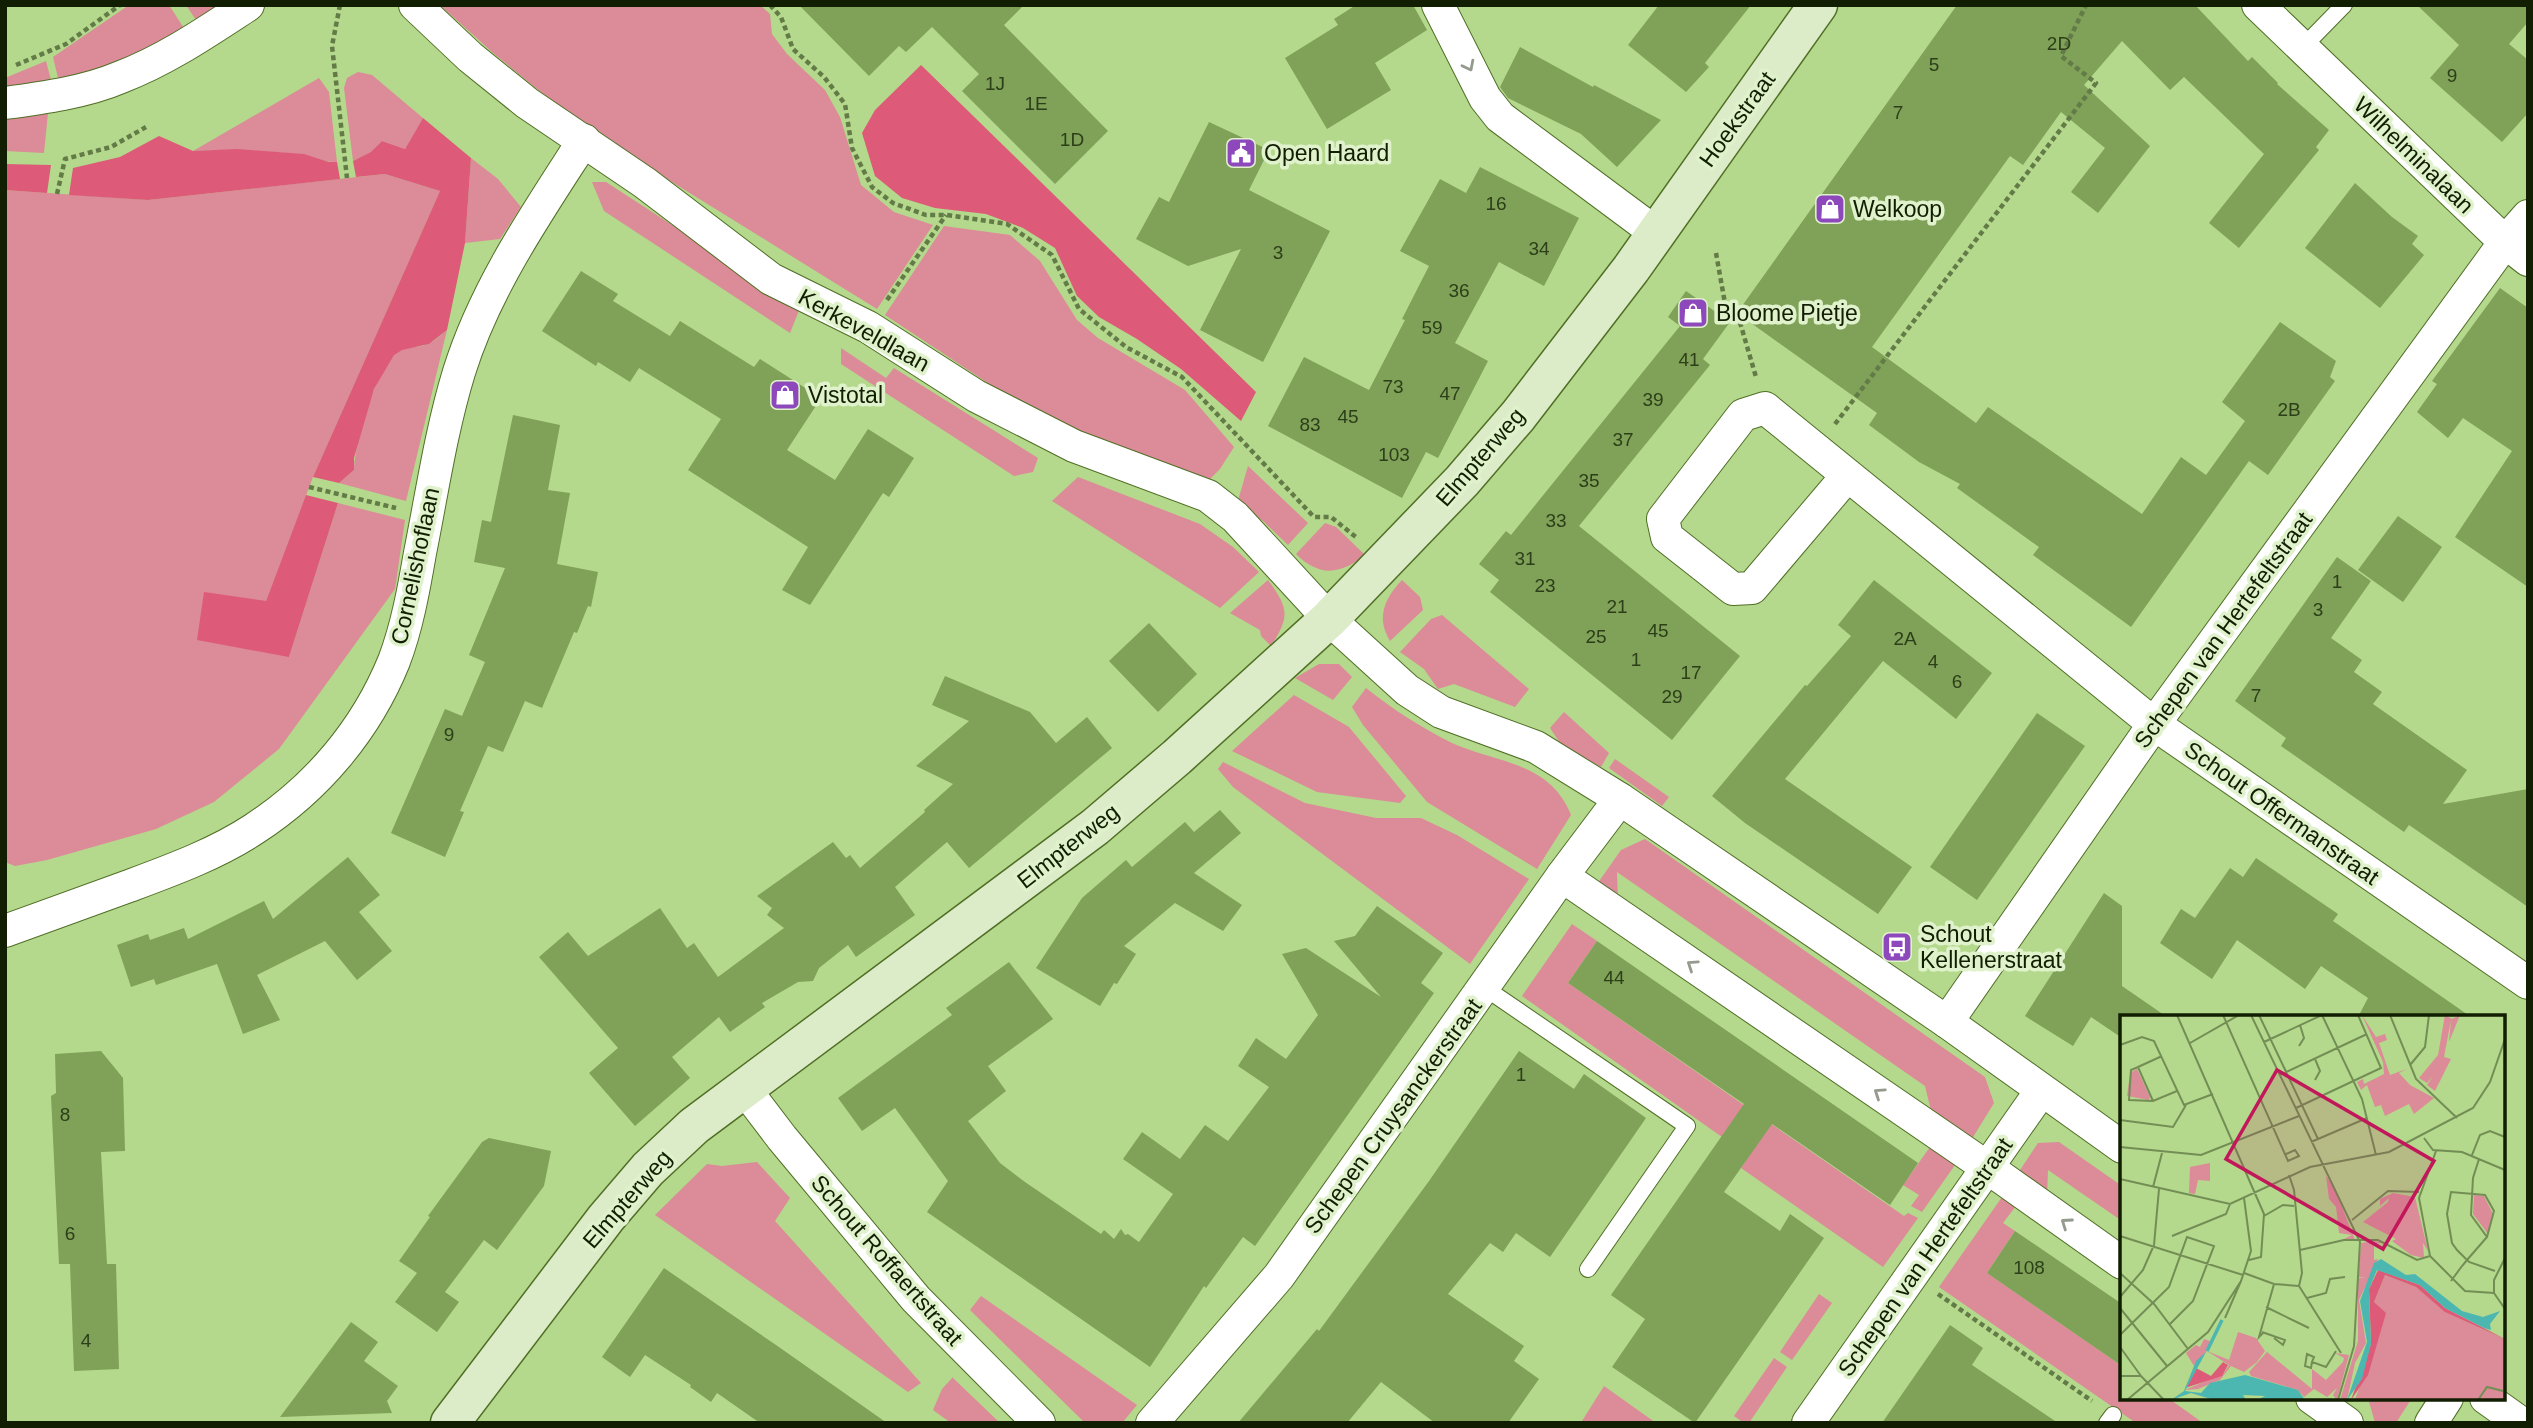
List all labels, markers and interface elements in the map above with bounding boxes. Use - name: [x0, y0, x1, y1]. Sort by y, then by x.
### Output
- house number: 2D: [2047, 33, 2071, 54]
- house number: 5: [1929, 54, 1939, 75]
- one-way arrow: [1460, 59, 1474, 71]
- house number: 9: [2447, 65, 2457, 86]
- street label: Hoekstraat: [1694, 66, 1781, 172]
- house number: 1J: [985, 73, 1005, 94]
- street label: Wilhelminalaan: [2349, 91, 2479, 219]
- house number: 1E: [1024, 93, 1048, 114]
- house number: 7: [1893, 102, 1903, 123]
- house number: 1D: [1060, 129, 1084, 150]
- public building icon: Open Haard: [1224, 136, 1258, 170]
- place label: Open Haard: [1264, 140, 1389, 166]
- shop icon: Welkoop: [1813, 192, 1847, 226]
- house number: 16: [1485, 193, 1507, 214]
- place label: Welkoop: [1853, 196, 1942, 222]
- house number: 34: [1528, 238, 1550, 259]
- house number: 3: [1273, 242, 1283, 263]
- house number: 36: [1448, 280, 1470, 301]
- street label: Kerkeveldlaan: [794, 283, 934, 377]
- shop icon: Bloome Pietje: [1676, 296, 1710, 330]
- place label: Bloome Pietje: [1716, 300, 1858, 326]
- house number: 59: [1421, 317, 1443, 338]
- house number: 41: [1678, 349, 1700, 370]
- house number: 73: [1382, 376, 1404, 397]
- shop icon: Vistotal: [768, 378, 802, 412]
- place label: Vistotal: [808, 382, 883, 408]
- house number: 47: [1439, 383, 1461, 404]
- house number: 39: [1642, 389, 1664, 410]
- house number: 2B: [2277, 399, 2301, 420]
- street label: Elmpterweg: [1430, 403, 1530, 511]
- house number: 45: [1337, 406, 1359, 427]
- house number: 83: [1299, 414, 1321, 435]
- house number: 37: [1612, 429, 1634, 450]
- house number: 103: [1378, 444, 1410, 465]
- house number: 35: [1578, 470, 1600, 491]
- street label: Cornelishoflaan: [386, 485, 444, 647]
- street label: Schepen van Hertefeltstraat: [2129, 507, 2318, 753]
- house number: 33: [1545, 510, 1567, 531]
- house number: 31: [1514, 548, 1536, 569]
- house number: 1: [2332, 571, 2342, 592]
- house number: 23: [1534, 575, 1556, 596]
- house number: 21: [1606, 596, 1628, 617]
- house number: 3: [2313, 599, 2323, 620]
- house number: 45: [1647, 620, 1669, 641]
- house number: 25: [1585, 626, 1607, 647]
- house number: 2A: [1893, 628, 1917, 649]
- house number: 1: [1631, 649, 1641, 670]
- house number: 4: [1928, 651, 1939, 672]
- house number: 17: [1680, 662, 1702, 683]
- house number: 6: [1952, 671, 1962, 692]
- house number: 7: [2251, 685, 2261, 706]
- house number: 29: [1661, 686, 1683, 707]
- house number: 9: [444, 724, 454, 745]
- street label: Schout Offermanstraat: [2180, 736, 2385, 890]
- street label: Elmpterweg: [1012, 798, 1124, 894]
- place label: Schout Kellenerstraat: [1920, 921, 2063, 973]
- bus stop icon: Schout Kellenerstraat: [1880, 930, 1914, 964]
- one-way arrow: [1687, 961, 1700, 973]
- house number: 44: [1603, 967, 1625, 988]
- street label: Schepen Cruysanckerstraat: [1299, 993, 1487, 1238]
- inset map: [2120, 1015, 2505, 1400]
- house number: 1: [1516, 1064, 1526, 1085]
- one-way arrow: [1874, 1088, 1887, 1101]
- house number: 8: [60, 1104, 70, 1125]
- street label: Schepen van Hertefeltstraat: [1833, 1132, 2018, 1381]
- street label: Elmpterweg: [577, 1145, 677, 1253]
- street label: Schout Roffaertstraat: [806, 1170, 968, 1351]
- one-way arrow: [2061, 1219, 2074, 1231]
- house number: 6: [65, 1223, 75, 1244]
- house number: 108: [2013, 1257, 2045, 1278]
- house number: 4: [81, 1330, 92, 1351]

